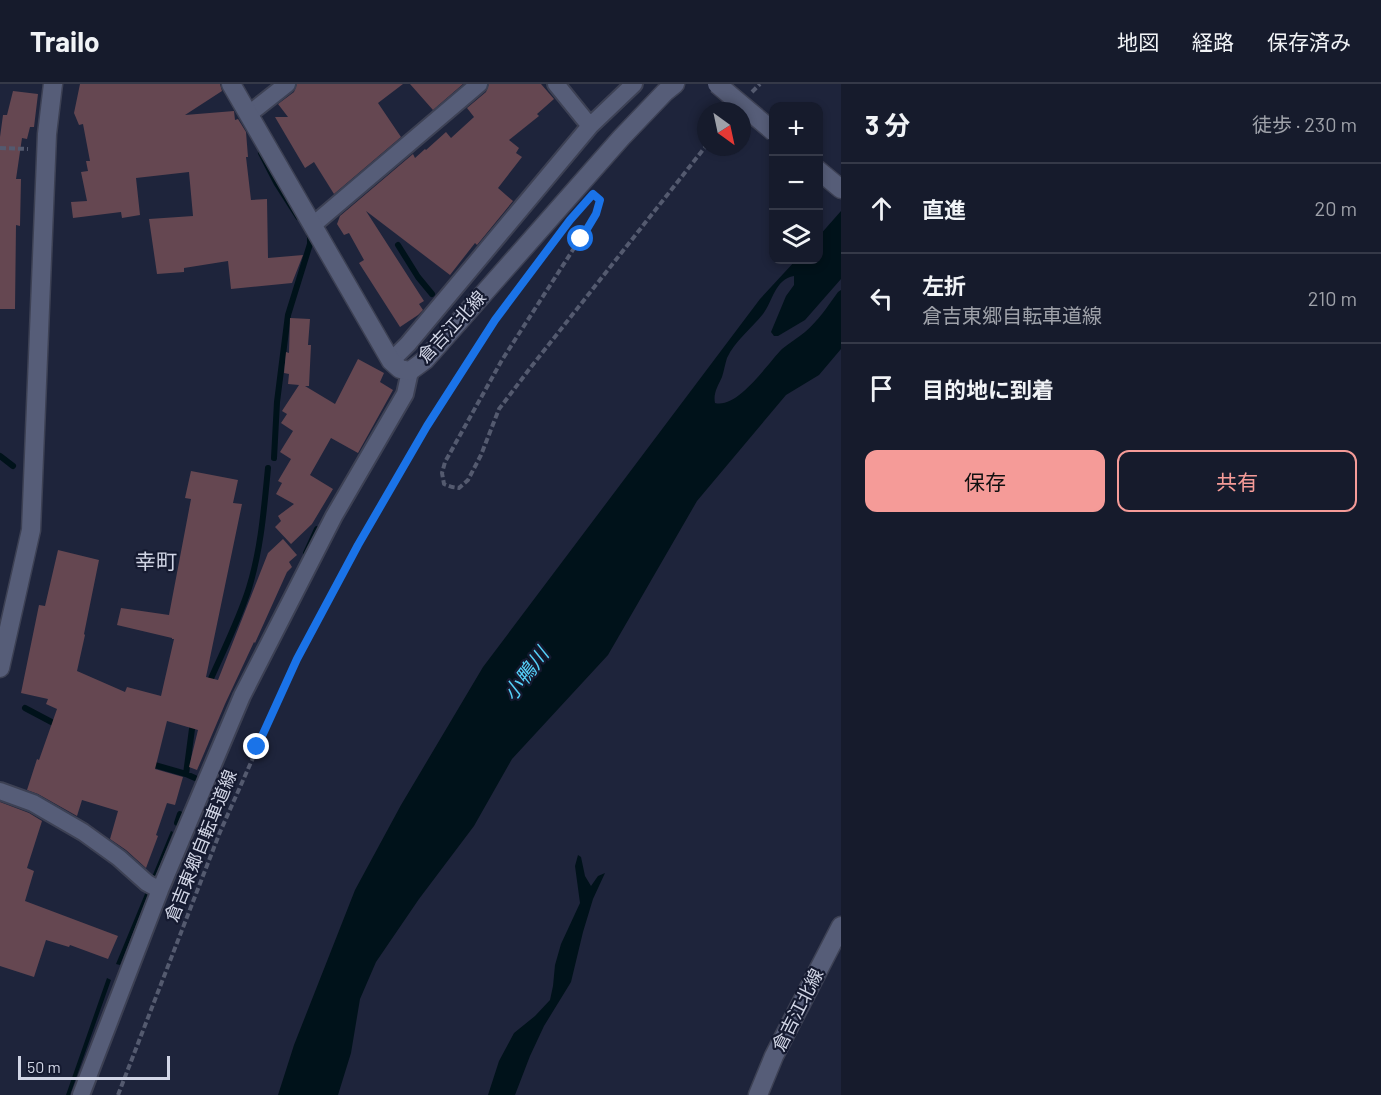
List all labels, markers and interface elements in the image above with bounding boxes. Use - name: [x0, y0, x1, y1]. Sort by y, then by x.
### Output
- text: Trailo: [30, 24, 100, 58]
- text: 地図: [1117, 29, 1159, 54]
- text: 経路: [1192, 29, 1234, 54]
- text: 保存済み: [1267, 29, 1351, 54]
- north arrow: [697, 102, 751, 156]
- map controls: [769, 102, 823, 264]
- button: +: [769, 102, 823, 156]
- text: 3 分: [865, 109, 910, 140]
- text: 徒歩 · 230 m: [1252, 112, 1357, 136]
- button: −: [769, 156, 823, 210]
- icon: ahead: [865, 192, 898, 225]
- text: 直進: [922, 196, 966, 222]
- text: 20 m: [1314, 196, 1357, 220]
- button: layers: [769, 210, 823, 264]
- route start: [567, 225, 593, 251]
- text: 左折: [922, 272, 966, 298]
- icon: left: [865, 282, 898, 315]
- street label: 倉吉江北線: [413, 286, 490, 367]
- text: 210 m: [1308, 286, 1357, 310]
- text: 倉吉東郷自転車道線: [922, 303, 1102, 327]
- icon: arrive: [865, 372, 898, 405]
- text: 目的地に到着: [922, 376, 1054, 402]
- button: 保存: [865, 450, 1105, 512]
- button: 共有: [1117, 450, 1357, 512]
- district label: 幸町: [135, 548, 177, 573]
- water label: 小鴨川: [498, 641, 554, 705]
- route end: [243, 733, 269, 759]
- street label: 倉吉東郷自転車道線: [160, 766, 241, 925]
- street label: 倉吉江北線: [767, 964, 827, 1055]
- scale bar: [18, 1053, 170, 1080]
- text: 50 m: [27, 1057, 61, 1076]

